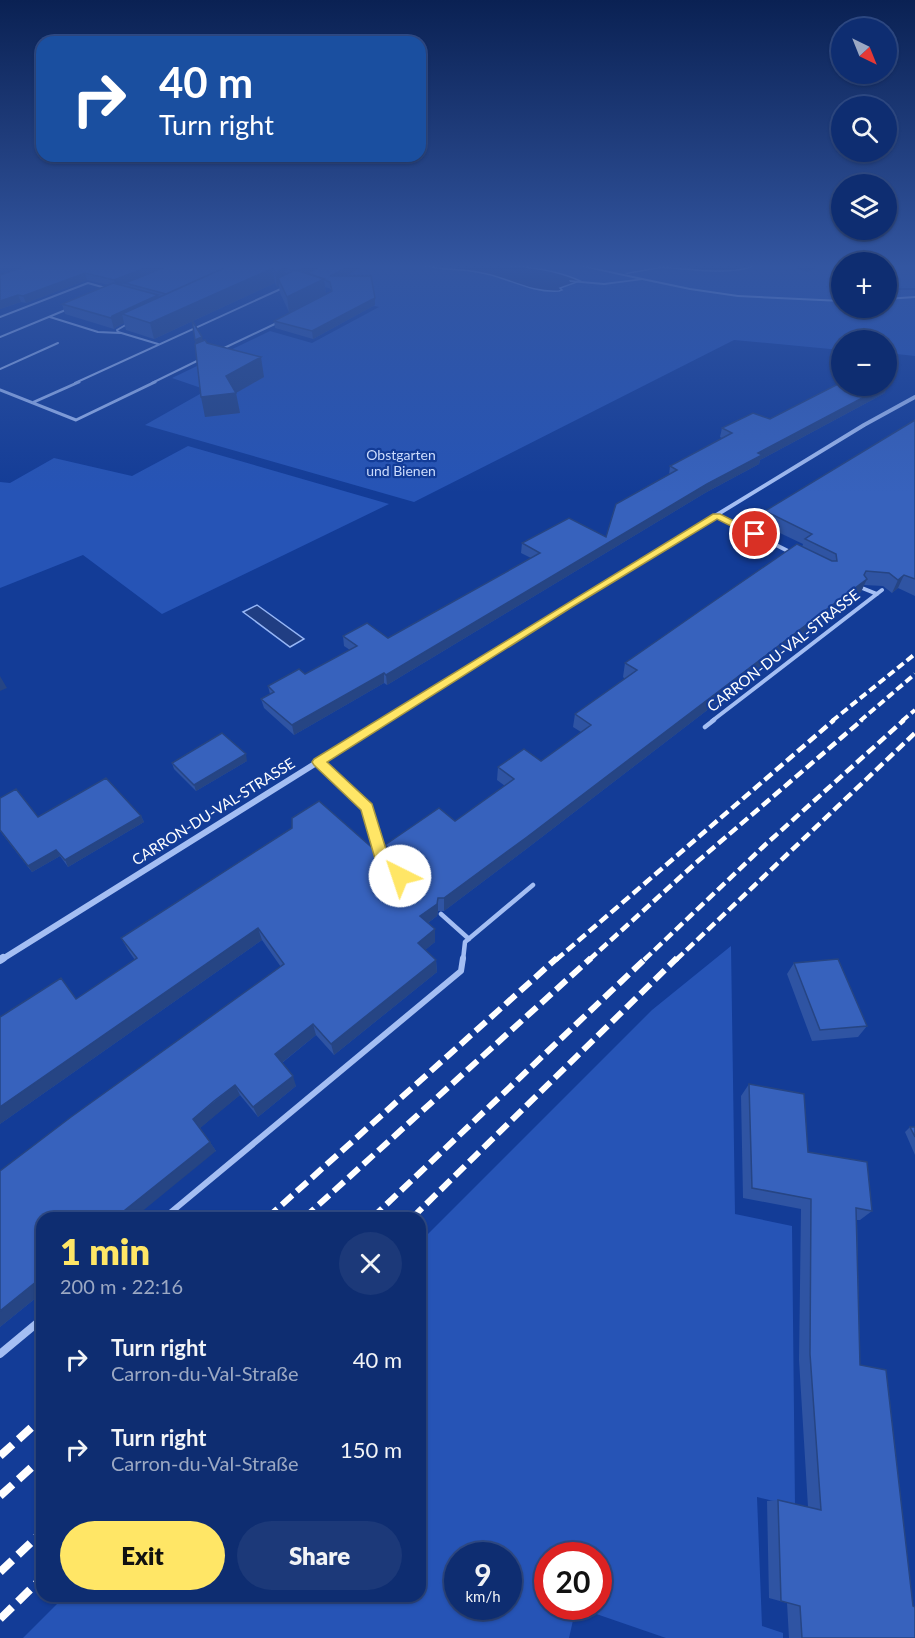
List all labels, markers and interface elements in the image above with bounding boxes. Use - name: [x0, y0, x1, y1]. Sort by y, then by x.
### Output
- north arrow: [831, 18, 897, 84]
- map controls: [831, 18, 897, 396]
- text: 40 m: [159, 57, 253, 107]
- icon: right: [60, 60, 138, 138]
- button: search: [831, 96, 897, 162]
- text: Turn right: [159, 108, 274, 141]
- button: layers: [831, 174, 897, 240]
- button: +: [831, 252, 897, 318]
- button: −: [831, 330, 897, 396]
- park label: Obstgarten und Bienen: [366, 446, 436, 479]
- pin: [729, 508, 780, 559]
- icon: arrive: [738, 517, 771, 550]
- street label: CARRON-DU-VAL-STRASSE: [703, 585, 863, 715]
- street label: CARRON-DU-VAL-STRASSE: [128, 753, 298, 869]
- position arrow: [368, 844, 432, 908]
- text: 1 min: [60, 1229, 150, 1273]
- button: close: [339, 1232, 402, 1295]
- text: 200 m · 22:16: [60, 1274, 183, 1298]
- text: Turn right: [111, 1334, 206, 1361]
- icon: right: [60, 1343, 93, 1376]
- text: 40 m: [353, 1346, 402, 1373]
- text: Carron-du-Val-Straße: [111, 1361, 299, 1385]
- text: Turn right: [111, 1424, 206, 1451]
- icon: right: [60, 1433, 93, 1466]
- text: 150 m: [340, 1436, 402, 1463]
- text: Carron-du-Val-Straße: [111, 1451, 299, 1475]
- button: Exit: [60, 1521, 225, 1590]
- button: Share: [237, 1521, 402, 1590]
- speed limit sign: 20: [534, 1542, 612, 1620]
- text: 9: [474, 1556, 492, 1592]
- text: km/h: [465, 1587, 501, 1605]

